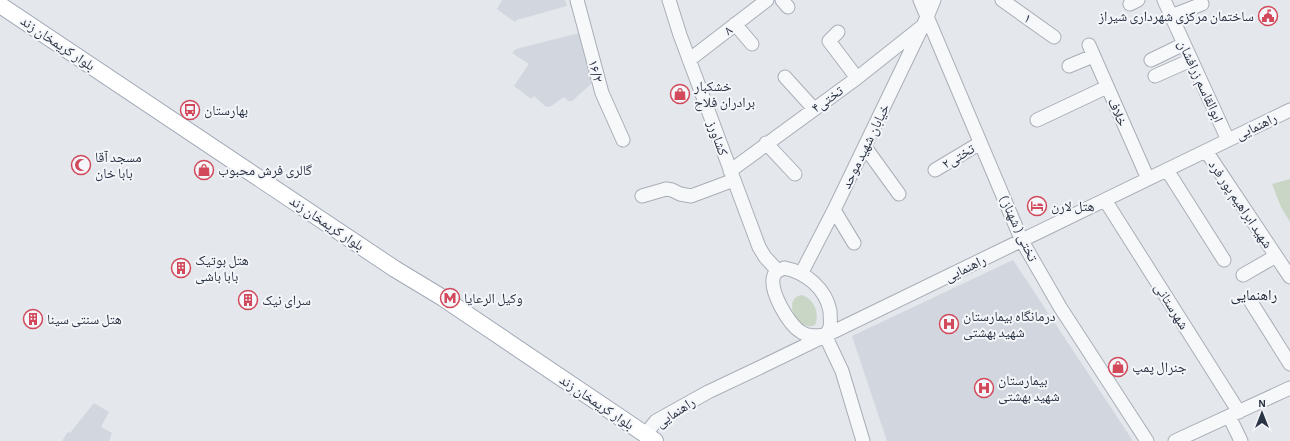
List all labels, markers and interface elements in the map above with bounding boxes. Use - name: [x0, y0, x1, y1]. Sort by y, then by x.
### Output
- public building icon: ساختمان مرکزی شهرداری شیراز: [1257, 5, 1279, 27]
- place label: ساختمان مرکزی شهرداری شیراز: [1098, 10, 1254, 25]
- street label: ۱: [1021, 11, 1034, 26]
- street label: بلوار کریمخان زند: [17, 14, 97, 75]
- street label: ۸: [722, 23, 735, 38]
- street label: ابوالقاسم زرافشان: [1173, 38, 1225, 126]
- street label: ۱۶/۲: [585, 58, 605, 84]
- place label: خشکبار برادران فلاح: [693, 80, 755, 112]
- shop icon: خشکبار برادران فلاح: [669, 83, 691, 105]
- street label: تختی۴: [809, 84, 847, 117]
- street label: خلاف: [1105, 96, 1129, 129]
- bus stop icon: بهارستان: [179, 99, 201, 121]
- street label: خیابان شهید موحد: [839, 102, 893, 191]
- place label: بهارستان: [204, 104, 248, 119]
- street label: راهنمایی: [1234, 111, 1280, 144]
- street label: کشاورز: [703, 118, 730, 158]
- street label: تختی۲: [940, 142, 978, 173]
- place label: مسجد آقا بابا خان: [95, 150, 142, 182]
- mosque icon: مسجد آقا بابا خان: [70, 154, 92, 176]
- street label: شهید ابراهیم پور فرد: [1204, 158, 1275, 252]
- shop icon: گالری فرش محبوب: [193, 159, 215, 181]
- place label: گالری فرش محبوب: [218, 164, 312, 179]
- street label: تختی ( شهناز ): [996, 193, 1040, 264]
- street label: بلوار کریمخان زند: [286, 194, 366, 255]
- hotel icon: هتل لارن: [1026, 195, 1048, 217]
- place label: هتل لارن: [1051, 200, 1095, 215]
- street label: راهنمایی: [943, 253, 989, 286]
- place label: هتل بوتیک بابا باشی: [195, 254, 249, 285]
- building icon: هتل بوتیک بابا باشی: [170, 257, 192, 279]
- street label: شهرستانی: [1151, 281, 1191, 333]
- metro station icon: وکیل الرعایا: [439, 287, 461, 309]
- district label: راهنمایی: [1231, 288, 1278, 305]
- building icon: سرای نیک: [237, 289, 259, 311]
- place label: وکیل الرعایا: [464, 292, 523, 307]
- place label: سرای نیک: [262, 294, 311, 309]
- building icon: هتل سنتی سینا: [22, 308, 44, 330]
- place label: درمانگاه بیمارستان شهید بهشتی: [963, 310, 1056, 341]
- place label: هتل سنتی سینا: [47, 313, 122, 328]
- hospital icon: درمانگاه بیمارستان شهید بهشتی: [938, 313, 960, 335]
- shop icon: جنرال پمپ: [1107, 356, 1129, 378]
- place label: جنرال پمپ: [1132, 361, 1187, 376]
- street label: بلوار کریمخان زند: [556, 373, 636, 434]
- place label: بیمارستان شهید بهشتی: [998, 374, 1060, 405]
- hospital icon: بیمارستان شهید بهشتی: [973, 377, 995, 399]
- north arrow: [1242, 393, 1282, 433]
- street label: راهنمایی: [653, 395, 698, 431]
- text: N: [1258, 398, 1266, 409]

